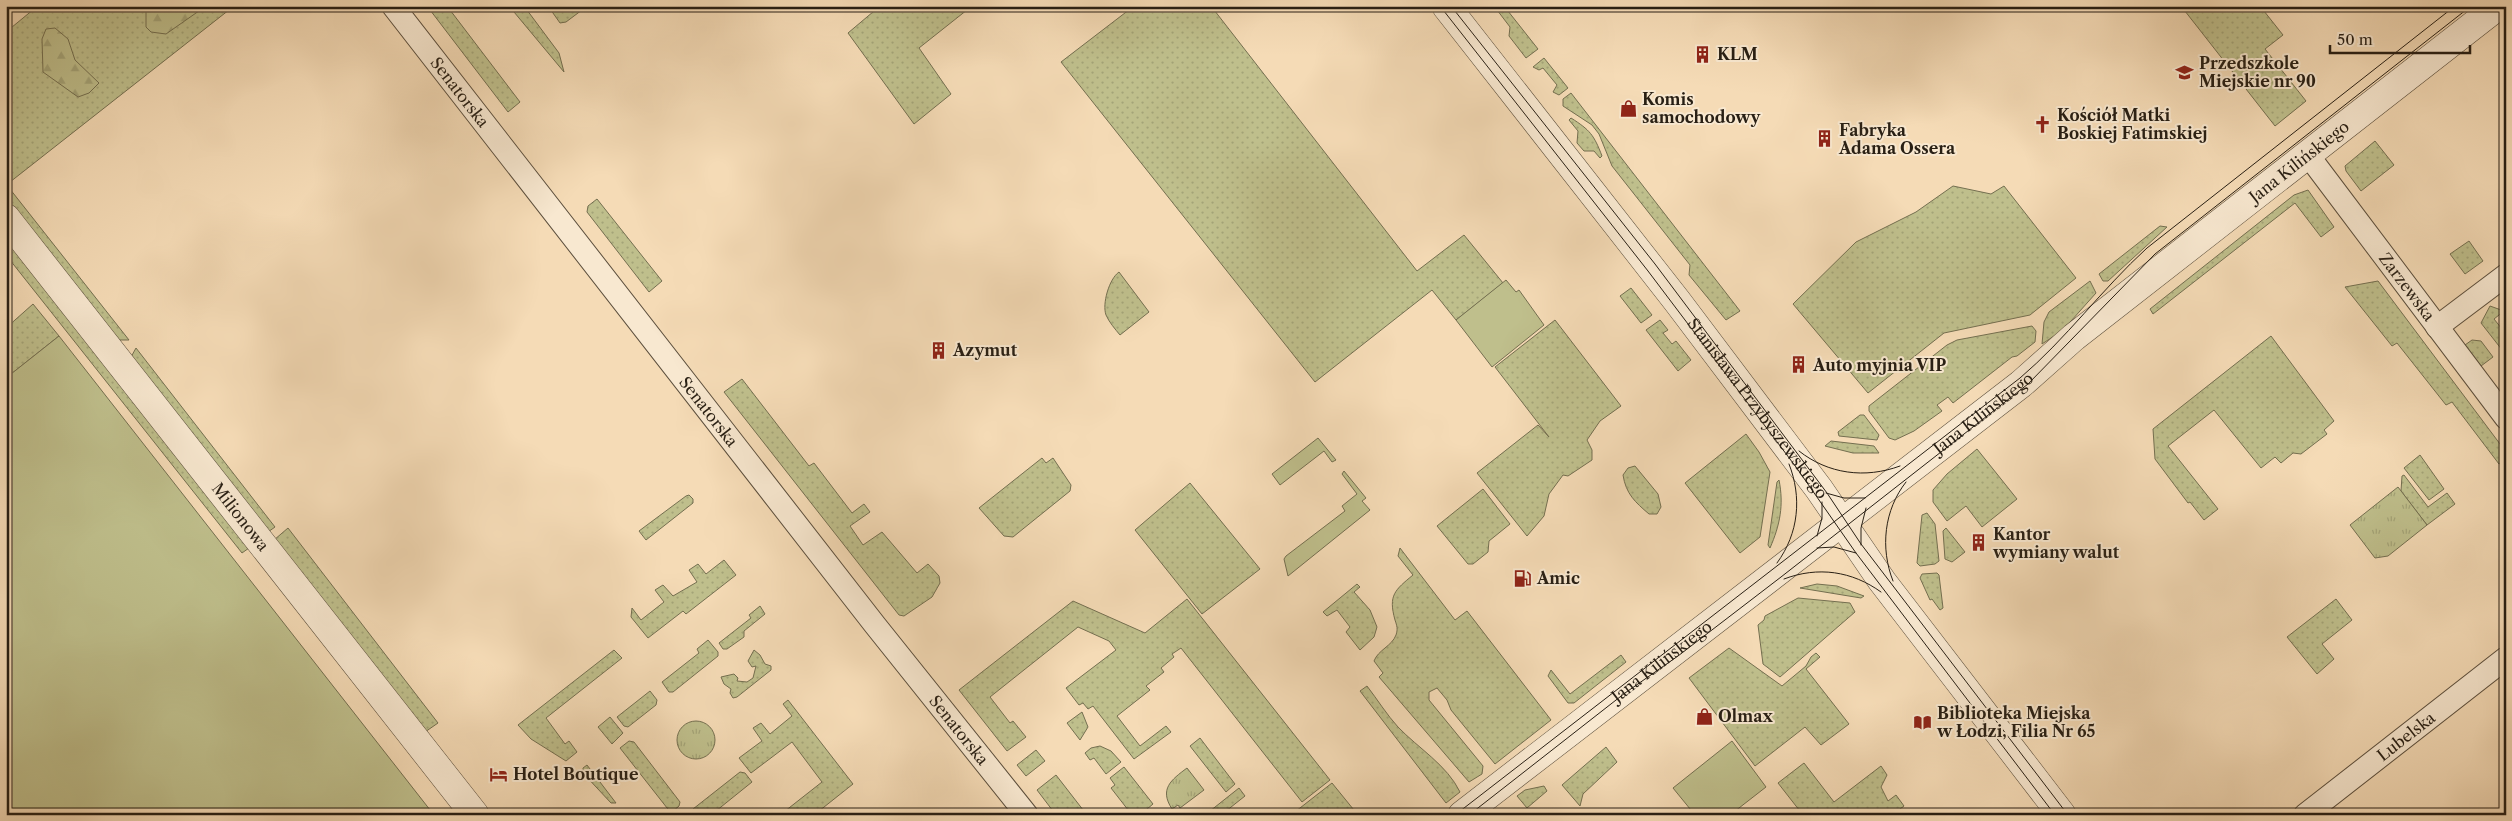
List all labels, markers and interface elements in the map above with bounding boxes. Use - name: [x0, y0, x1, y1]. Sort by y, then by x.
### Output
- scale bar: [2330, 22, 2470, 54]
- text: 50 m: [2337, 30, 2373, 49]
- building icon: KLM: [1693, 44, 1713, 64]
- place label: KLM: [1717, 44, 1758, 64]
- street label: Senatorska: [426, 53, 494, 132]
- place label: Przedszkole Miejskie nr 90: [2199, 53, 2316, 91]
- school or university icon: Przedszkole Miejskie nr 90: [2175, 62, 2195, 82]
- place label: Komis samochodowy: [1642, 89, 1761, 127]
- shop icon: Komis samochodowy: [1618, 98, 1638, 118]
- place label: Kościół Matki Boskiej Fatimskiej: [2057, 105, 2208, 143]
- church icon: Kościół Matki Boskiej Fatimskiej: [2033, 114, 2053, 134]
- street label: Jana Kilińskiego: [2242, 116, 2353, 209]
- place label: Fabryka Adama Ossera: [1838, 120, 1956, 158]
- building icon: Fabryka Adama Ossera: [1815, 129, 1835, 149]
- street label: Zarzewska: [2375, 249, 2440, 325]
- street label: Stanisława Przybyszewskiego: [1683, 314, 1833, 503]
- building icon: Azymut: [929, 340, 949, 360]
- place label: Azymut: [952, 340, 1018, 360]
- building icon: Auto myjnia VIP: [1789, 355, 1809, 375]
- place label: Auto myjnia VIP: [1812, 355, 1946, 375]
- street label: Jana Kilińskiego: [1926, 368, 2037, 460]
- street label: Senatorska: [675, 372, 743, 451]
- street label: Milionowa: [208, 479, 274, 555]
- place label: Kantor wymiany walut: [1992, 524, 2120, 562]
- building icon: Kantor wymiany walut: [1969, 533, 1989, 553]
- fuel station icon: Amic: [1513, 568, 1533, 588]
- place label: Amic: [1536, 568, 1580, 588]
- street label: Jana Kilińskiego: [1605, 616, 1716, 708]
- street label: Senatorska: [925, 691, 993, 769]
- place label: Biblioteka Miejska w Łodzi, Filia Nr 65: [1936, 703, 2096, 741]
- shop icon: Olmax: [1694, 706, 1714, 726]
- place label: Olmax: [1718, 706, 1773, 726]
- street label: Lubelska: [2373, 707, 2439, 765]
- library icon: Biblioteka Miejska w Łodzi, Filia Nr 65: [1913, 712, 1933, 732]
- hotel icon: Hotel Boutique: [489, 764, 509, 784]
- place label: Hotel Boutique: [513, 764, 639, 784]

